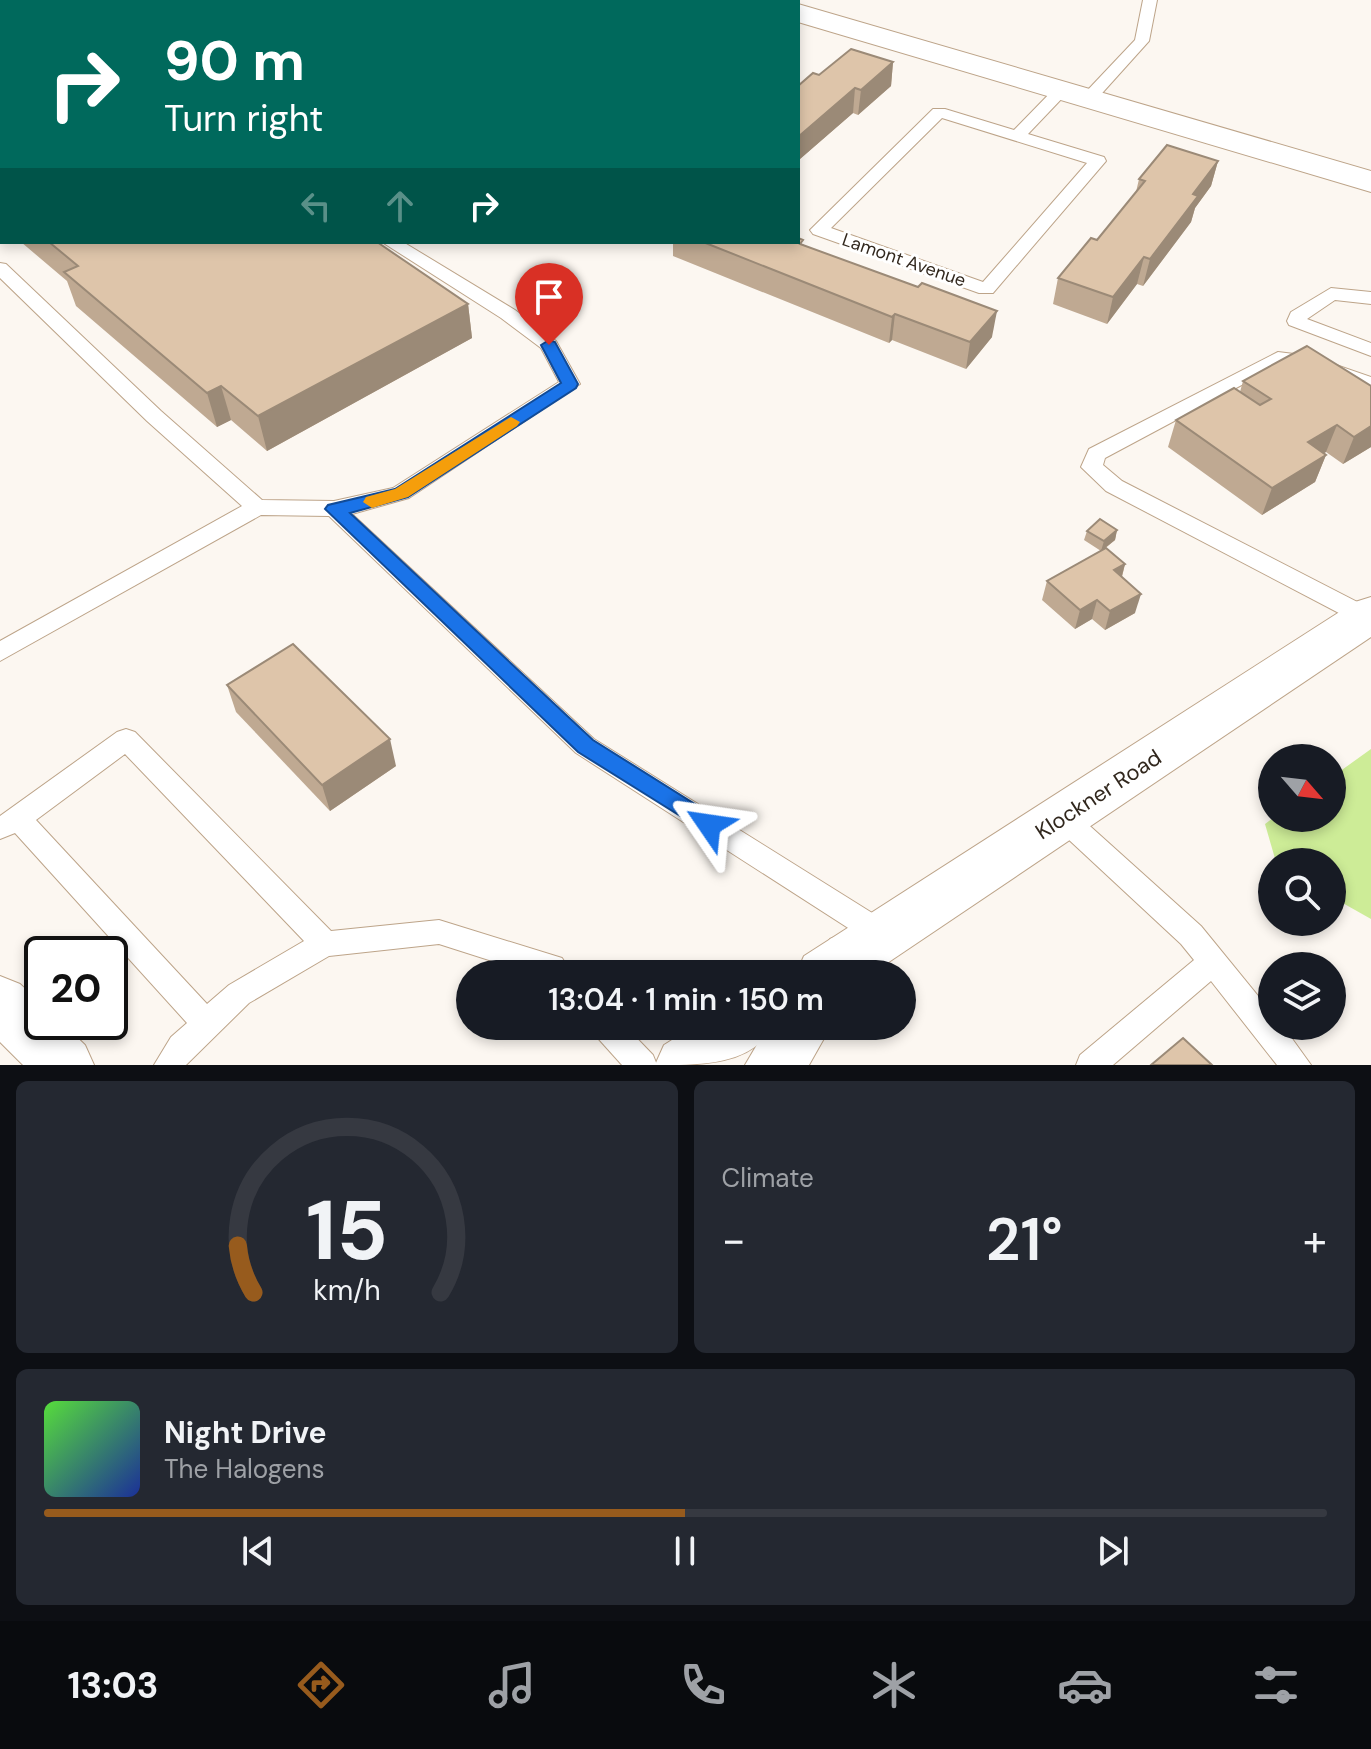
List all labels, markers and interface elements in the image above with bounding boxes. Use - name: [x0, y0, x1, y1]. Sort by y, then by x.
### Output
- text: 90 m: [164, 24, 305, 97]
- icon: right: [32, 32, 136, 136]
- text: Turn right: [164, 95, 323, 142]
- icon: left: [294, 184, 338, 228]
- icon: ahead: [378, 184, 422, 228]
- icon: right: [462, 184, 506, 228]
- street label: Lamont Avenue: [839, 228, 969, 292]
- pin: [515, 263, 583, 345]
- icon: arrive: [527, 275, 571, 319]
- street label: Klockner Road: [1030, 743, 1167, 846]
- north arrow: [1258, 744, 1346, 832]
- map controls: [1258, 744, 1346, 1040]
- position arrow: [667, 783, 751, 867]
- button: search: [1258, 848, 1346, 936]
- speed limit sign: 20: [24, 936, 128, 1040]
- button: layers: [1258, 952, 1346, 1040]
- text: 13:04 · 1 min · 150 m: [548, 980, 824, 1019]
- text: Climate: [722, 1161, 814, 1195]
- text: 15: [306, 1176, 388, 1285]
- text: 21°: [986, 1200, 1063, 1279]
- text: −: [722, 1211, 746, 1269]
- text: +: [1303, 1211, 1327, 1269]
- text: km/h: [313, 1272, 381, 1309]
- text: Night Drive: [164, 1413, 327, 1452]
- text: The Halogens: [164, 1452, 324, 1486]
- icon: previous: [236, 1529, 280, 1573]
- icon: pause: [663, 1529, 707, 1573]
- icon: next: [1091, 1529, 1135, 1573]
- icon: directions: [293, 1657, 349, 1713]
- icon: music: [484, 1657, 540, 1713]
- icon: phone: [675, 1657, 731, 1713]
- icon: climate: [866, 1657, 922, 1713]
- icon: car: [1057, 1657, 1113, 1713]
- icon: filters: [1248, 1657, 1304, 1713]
- text: 13:03: [67, 1662, 158, 1709]

